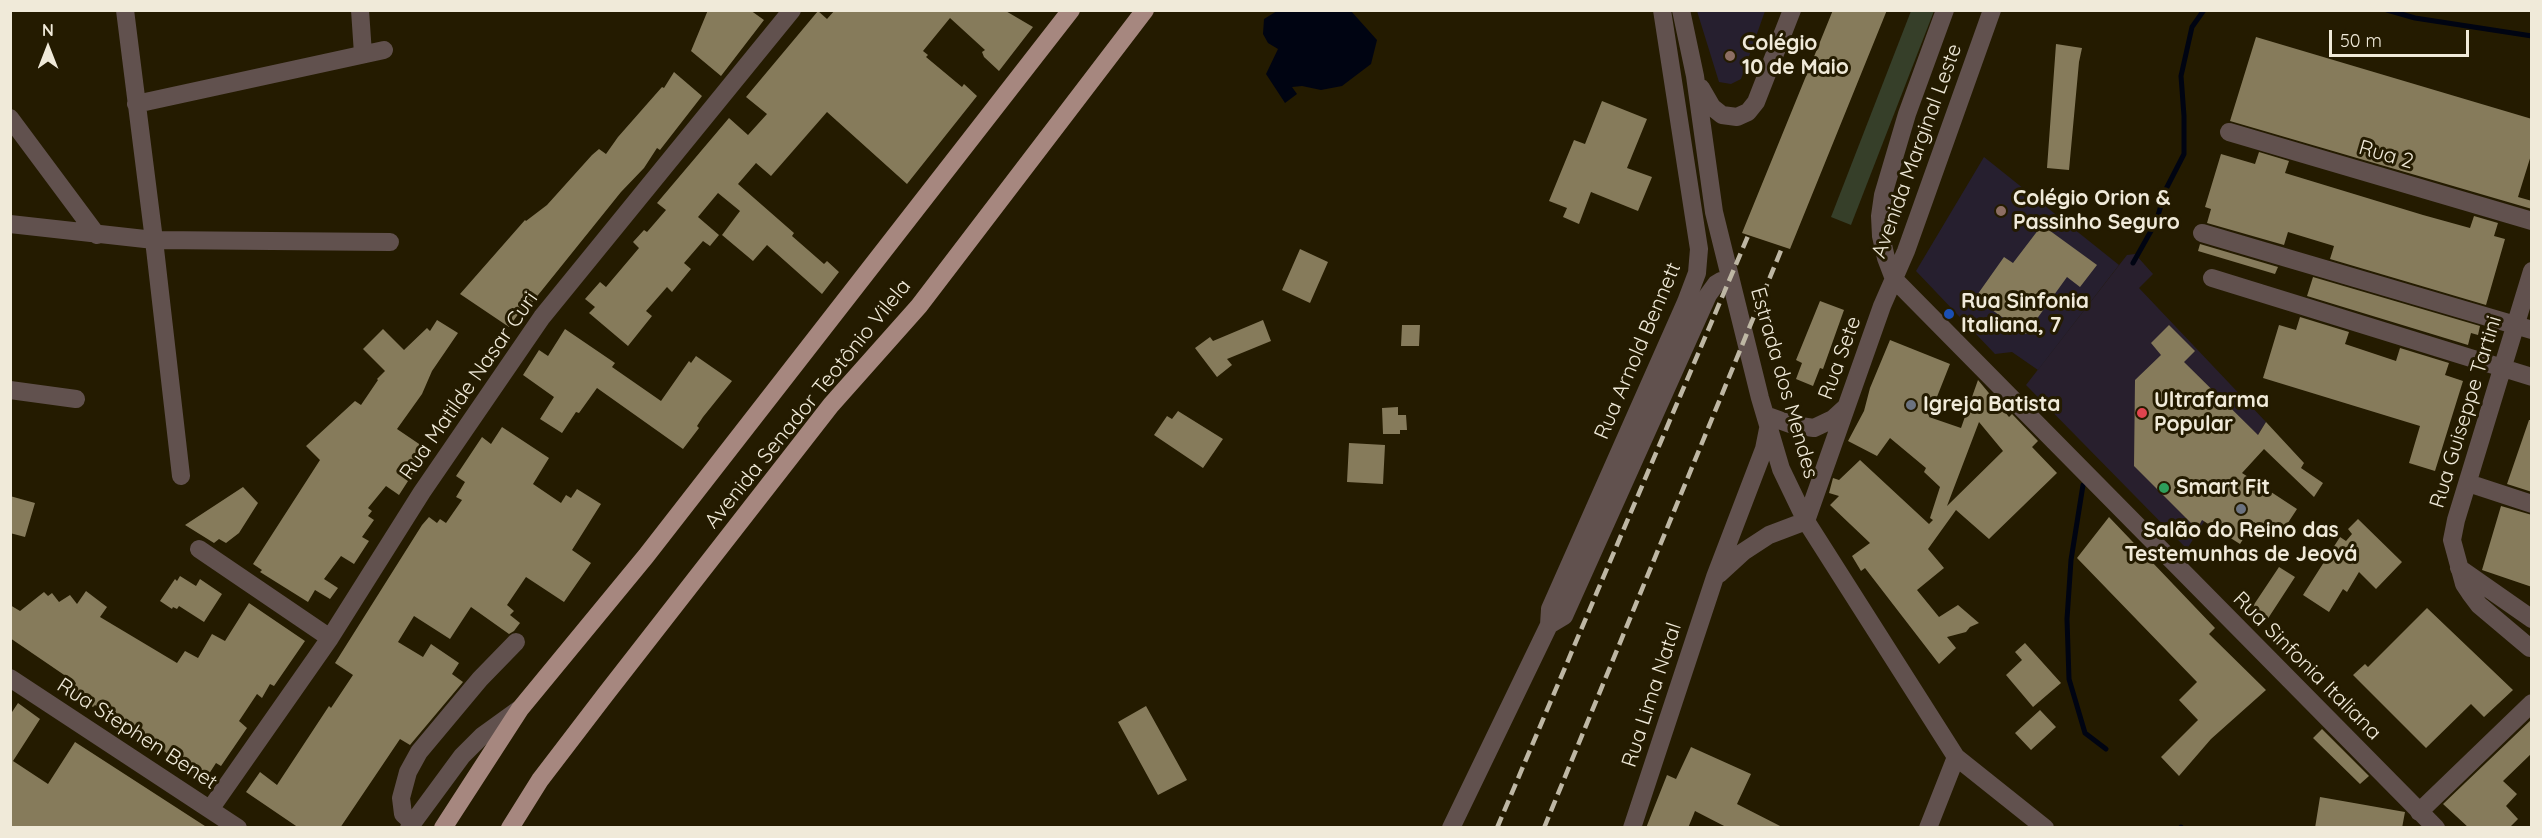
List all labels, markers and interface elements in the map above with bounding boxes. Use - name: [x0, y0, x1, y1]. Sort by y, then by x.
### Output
- north arrow: [18, 18, 78, 78]
- scale bar: [2332, 18, 2472, 56]
- text: N: [42, 20, 54, 40]
- text: 50 m: [2340, 29, 2382, 52]
- place label: Colégio 10 de Maio: [1742, 31, 1849, 81]
- street label: Avenida Marginal Leste: [1866, 40, 1968, 262]
- marker: Colégio 10 de Maio: [1723, 49, 1737, 63]
- street label: Rua 2: [2356, 135, 2416, 175]
- place label: Colégio Orion & Passinho Seguro: [2013, 186, 2180, 236]
- marker: Colégio Orion & Passinho Seguro: [1994, 204, 2008, 218]
- street label: Rua Arnold Bennett: [1589, 259, 1687, 443]
- street label: Avenida Senador Teotônio Vilela: [700, 274, 916, 534]
- street label: Estrada dos Mendes: [1745, 285, 1823, 481]
- street label: Rua Matilde Nasar Curi: [395, 287, 543, 485]
- place label: Rua Sinfonia Italiana, 7: [1961, 289, 2089, 339]
- marker: Rua Sinfonia Italiana, 7: [1942, 307, 1956, 321]
- street label: Rua Sete: [1813, 313, 1867, 403]
- street label: Rua Guiseppe Tartini: [2425, 313, 2507, 511]
- place label: Ultrafarma Popular: [2154, 388, 2269, 438]
- place label: Igreja Batista: [1923, 392, 2060, 418]
- marker: Igreja Batista: [1904, 398, 1918, 412]
- marker: Ultrafarma Popular: [2135, 406, 2149, 420]
- place label: Smart Fit: [2176, 475, 2270, 501]
- marker: Smart Fit: [2157, 481, 2171, 495]
- marker: Salão do Reino das Testemunhas de Jeová: [2234, 502, 2248, 516]
- place label: Salão do Reino das Testemunhas de Jeová: [2124, 518, 2358, 568]
- street label: Rua Sinfonia Italiana: [2228, 587, 2386, 745]
- street label: Rua Lima Natal: [1617, 620, 1687, 770]
- street label: Rua Stephen Benet: [52, 673, 222, 795]

